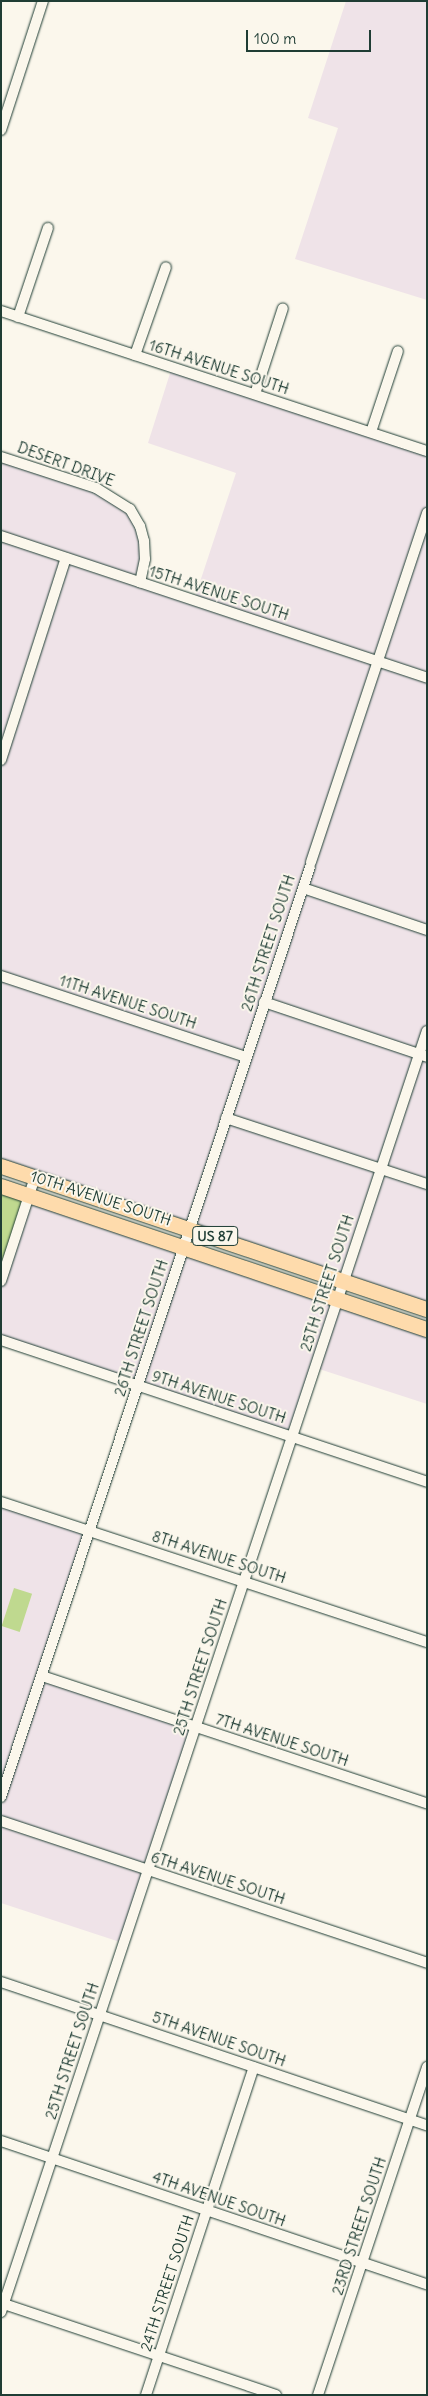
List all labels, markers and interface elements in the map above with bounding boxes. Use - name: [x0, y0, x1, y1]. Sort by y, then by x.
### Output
- scale bar: [248, 20, 373, 52]
- text: 100 m: [254, 29, 296, 48]
- street label: 16TH AVENUE SOUTH: [147, 336, 291, 398]
- street label: DESERT DRIVE: [15, 438, 117, 490]
- street label: 15TH AVENUE SOUTH: [147, 562, 291, 624]
- street label: 26TH STREET SOUTH: [237, 872, 299, 1014]
- street label: 11TH AVENUE SOUTH: [57, 971, 199, 1033]
- street label: 10TH AVENUE SOUTH: [28, 1167, 174, 1229]
- street label: 25TH STREET SOUTH: [296, 1212, 358, 1354]
- road number: US 87: [191, 1224, 239, 1248]
- street label: 26TH STREET SOUTH: [110, 1257, 172, 1399]
- street label: 9TH AVENUE SOUTH: [150, 1367, 288, 1427]
- street label: 8TH AVENUE SOUTH: [150, 1527, 288, 1587]
- street label: 25TH STREET SOUTH: [169, 1596, 231, 1738]
- street label: 7TH AVENUE SOUTH: [213, 1710, 351, 1770]
- street label: 6TH AVENUE SOUTH: [149, 1848, 287, 1908]
- street label: 25TH STREET SOUTH: [41, 1980, 103, 2122]
- street label: 5TH AVENUE SOUTH: [150, 2008, 288, 2070]
- street label: 23RD STREET SOUTH: [328, 2155, 390, 2297]
- street label: 4TH AVENUE SOUTH: [150, 2168, 288, 2230]
- street label: 24TH STREET SOUTH: [136, 2213, 198, 2353]

